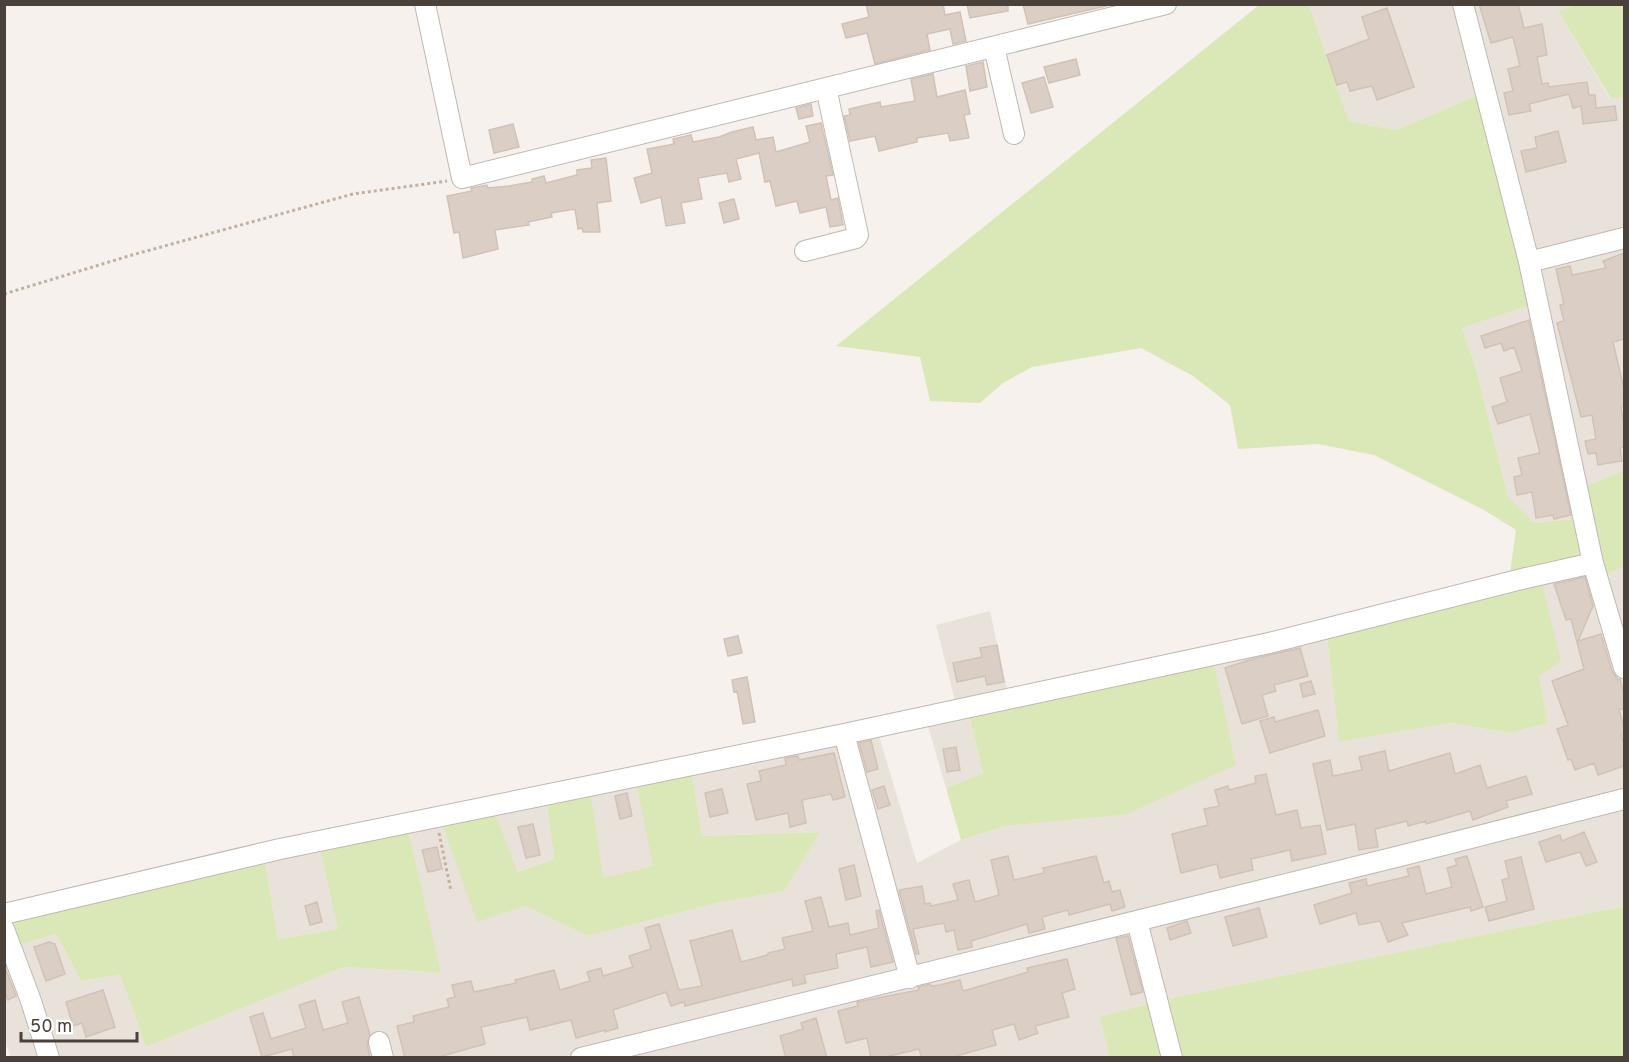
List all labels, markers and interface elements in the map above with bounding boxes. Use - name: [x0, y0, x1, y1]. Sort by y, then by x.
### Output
- scale bar: [21, 1005, 136, 1043]
- text: 50 m: [30, 1016, 72, 1039]

